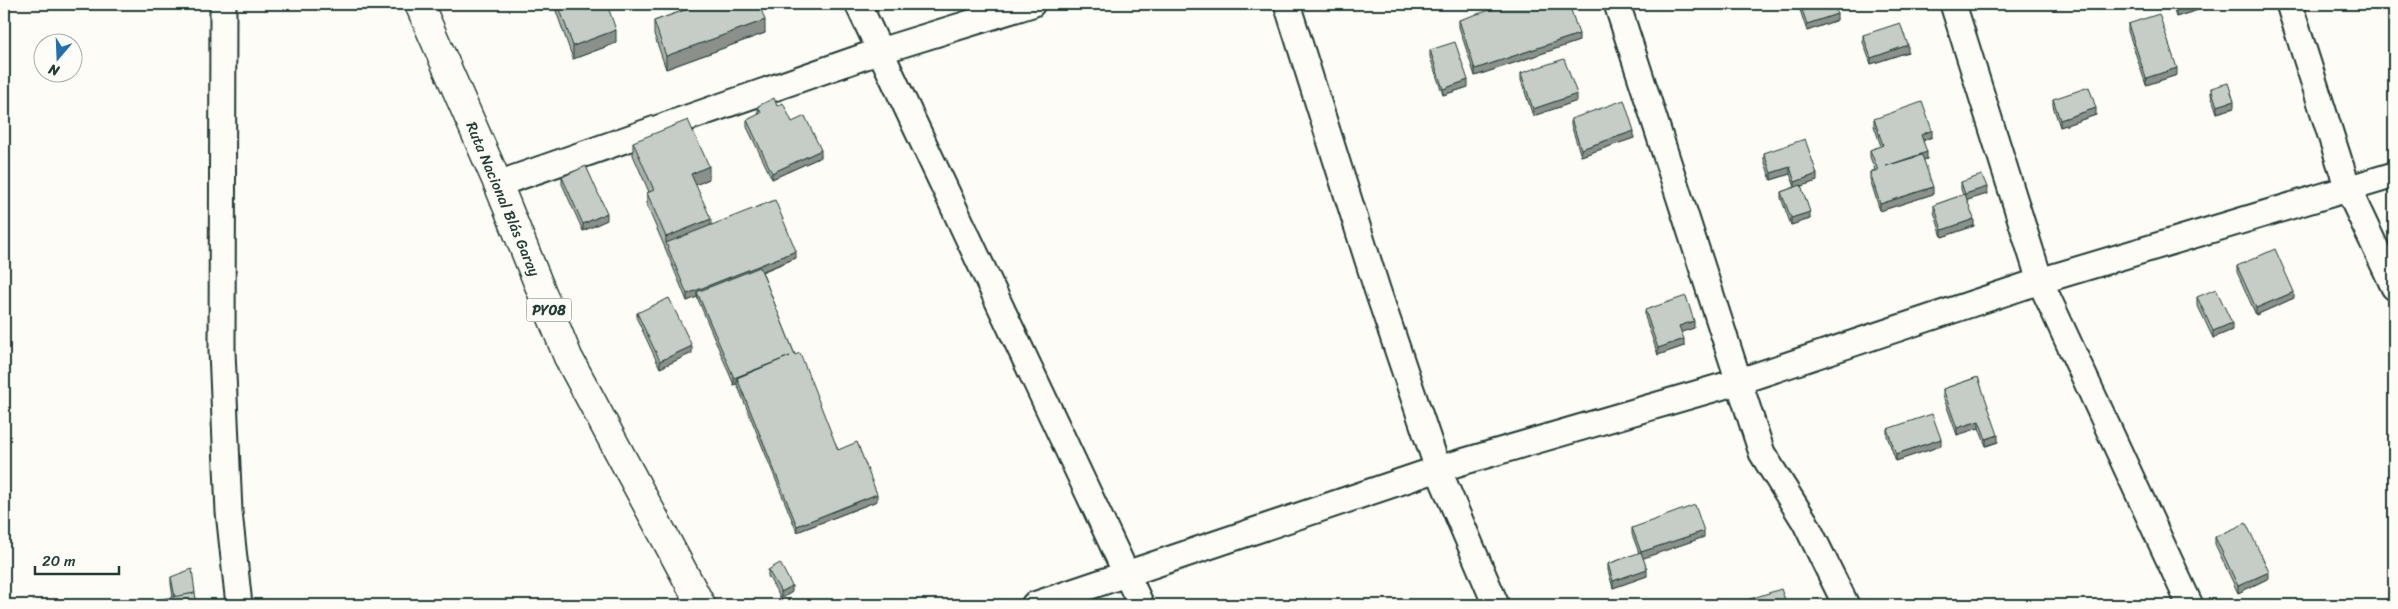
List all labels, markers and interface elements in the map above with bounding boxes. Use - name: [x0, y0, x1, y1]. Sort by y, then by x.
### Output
- north arrow: [32, 32, 82, 82]
- text: N: [45, 56, 64, 84]
- street label: Ruta Nacional Blás Garay: [459, 118, 547, 281]
- road number: PY08: [526, 298, 572, 322]
- scale bar: [35, 544, 119, 576]
- text: 20 m: [42, 548, 76, 574]

